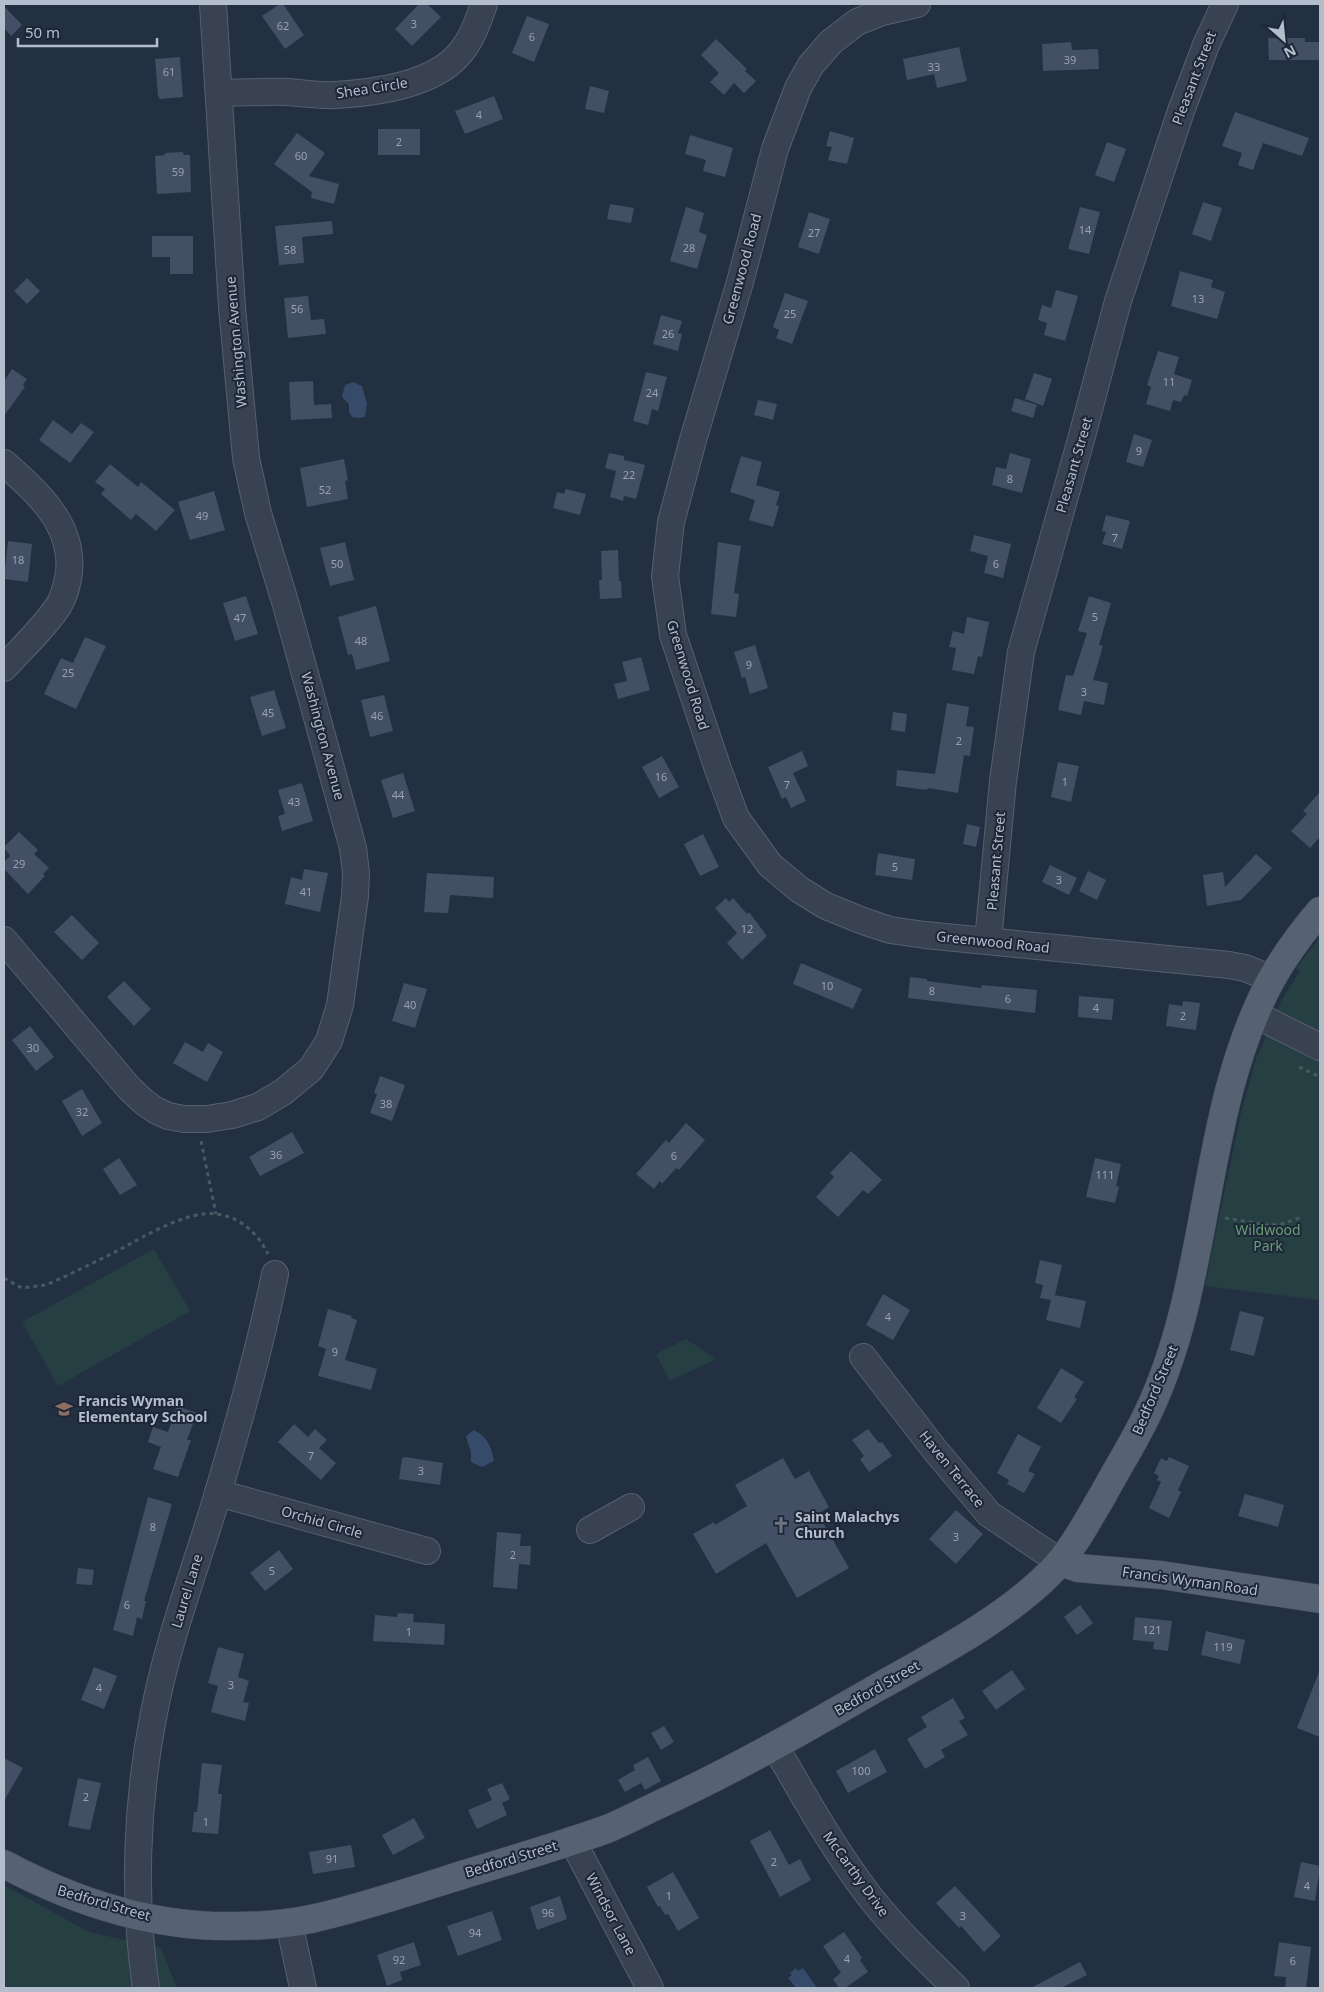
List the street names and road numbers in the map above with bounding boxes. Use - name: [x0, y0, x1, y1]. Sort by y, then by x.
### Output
- street label: Pleasant Street: [1167, 28, 1220, 127]
- street label: Shea Circle: [335, 72, 409, 103]
- street label: Greenwood Road: [718, 211, 765, 326]
- street label: Washington Avenue: [220, 275, 251, 409]
- street label: Pleasant Street: [1051, 415, 1096, 515]
- street label: Greenwood Road: [663, 618, 714, 732]
- street label: Washington Avenue: [297, 670, 350, 802]
- street label: Pleasant Street: [982, 811, 1009, 911]
- street label: Greenwood Road: [935, 926, 1051, 957]
- street label: Bedford Street: [1127, 1342, 1182, 1438]
- street label: Haven Terrace: [915, 1426, 989, 1511]
- street label: Orchid Circle: [279, 1501, 365, 1542]
- street label: Laurel Lane: [166, 1552, 207, 1630]
- street label: Francis Wyman Road: [1121, 1562, 1259, 1599]
- street label: Bedford Street: [831, 1655, 923, 1720]
- street label: McCarthy Drive: [819, 1827, 894, 1920]
- street label: Bedford Street: [462, 1835, 559, 1882]
- street label: Windsor Lane: [582, 1869, 641, 1958]
- street label: Bedford Street: [56, 1880, 153, 1925]

